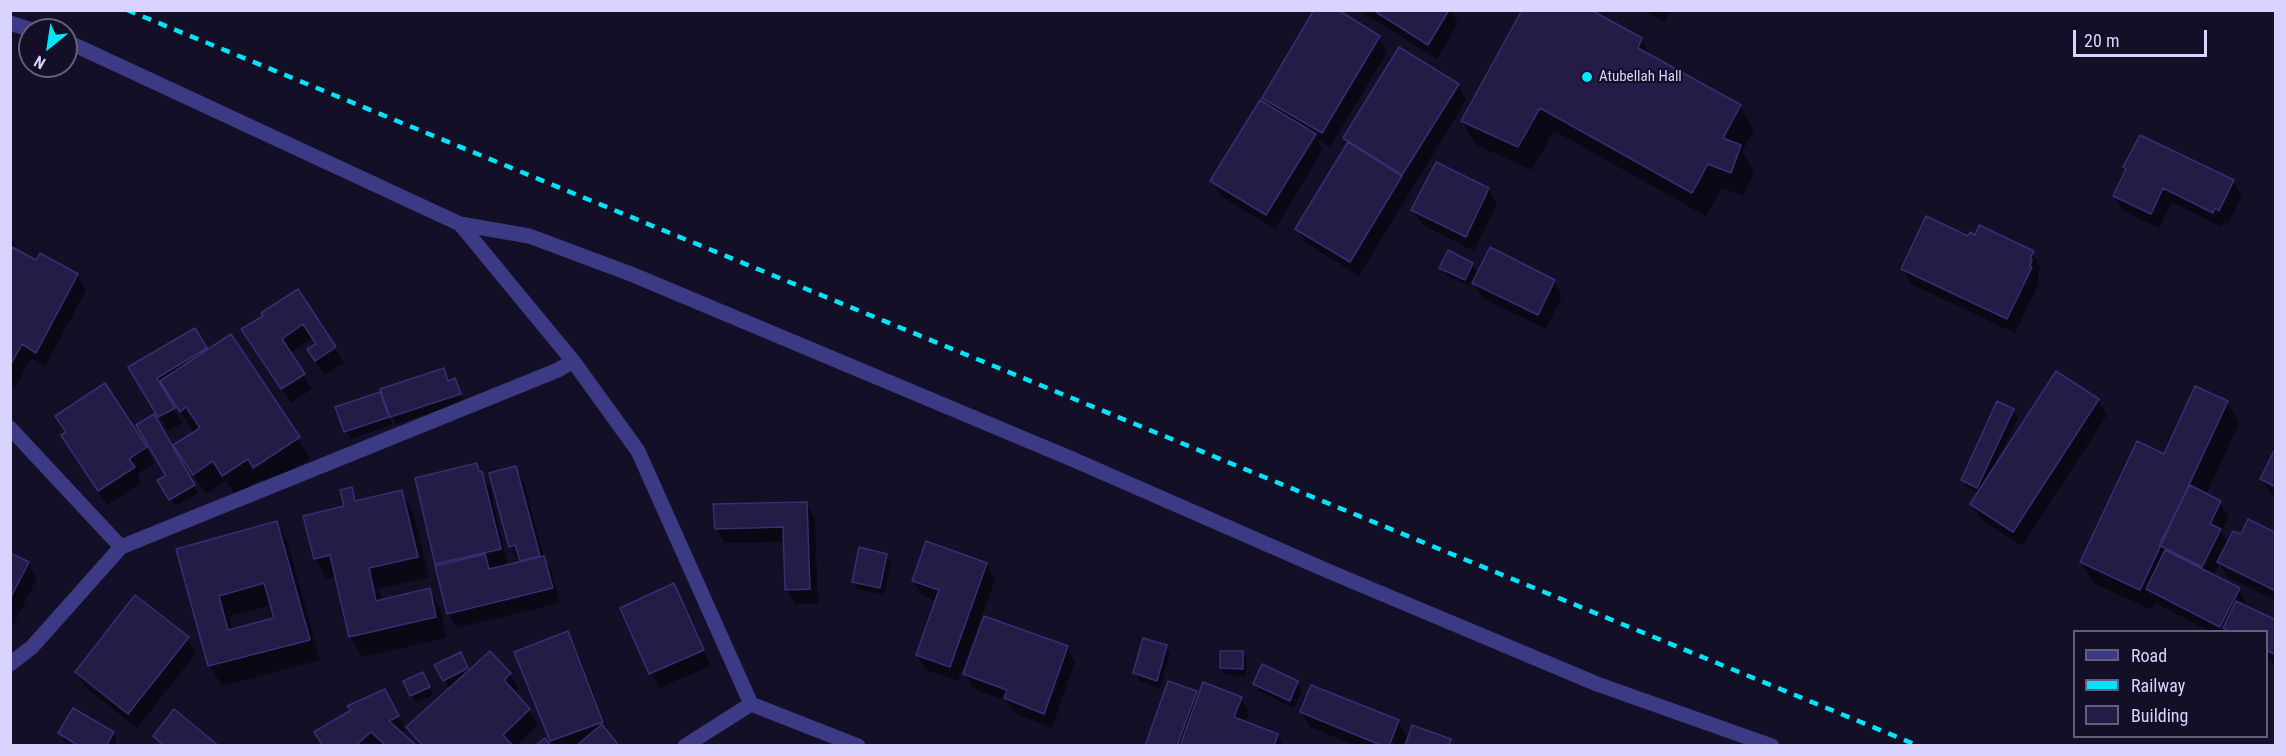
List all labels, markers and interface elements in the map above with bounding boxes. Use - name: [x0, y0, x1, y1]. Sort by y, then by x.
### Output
- north arrow: [18, 18, 78, 78]
- scale bar: [2076, 18, 2210, 56]
- text: 20 m: [2084, 30, 2119, 51]
- text: N: [31, 52, 49, 73]
- place label: Atubellah Hall: [1599, 68, 1682, 86]
- marker: Atubellah Hall: [1580, 70, 1594, 84]
- legend: [2073, 630, 2268, 738]
- text: Road: [2131, 645, 2167, 666]
- text: Railway: [2131, 675, 2185, 696]
- text: Building: [2131, 705, 2188, 726]

